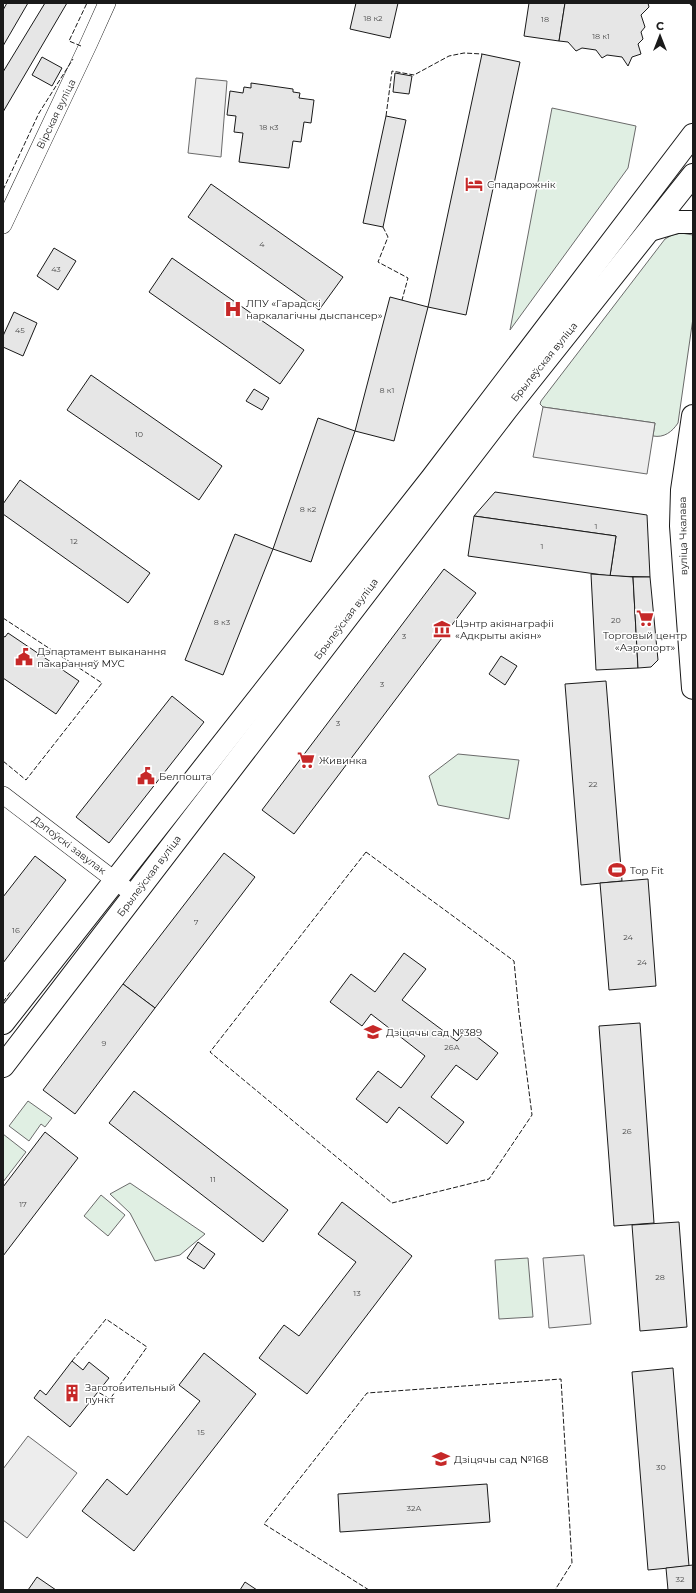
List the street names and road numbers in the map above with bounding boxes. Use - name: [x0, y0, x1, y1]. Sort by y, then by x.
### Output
- street label: Вірская вуліца: [33, 77, 79, 151]
- street label: Брылеўская вуліца: [508, 320, 580, 404]
- street label: вуліца Чкалава: [676, 497, 690, 575]
- street label: Брылеўская вуліца: [311, 576, 381, 662]
- street label: Дэпоўскі завулак: [29, 813, 109, 877]
- street label: Брылеўская вуліца: [114, 833, 184, 919]

